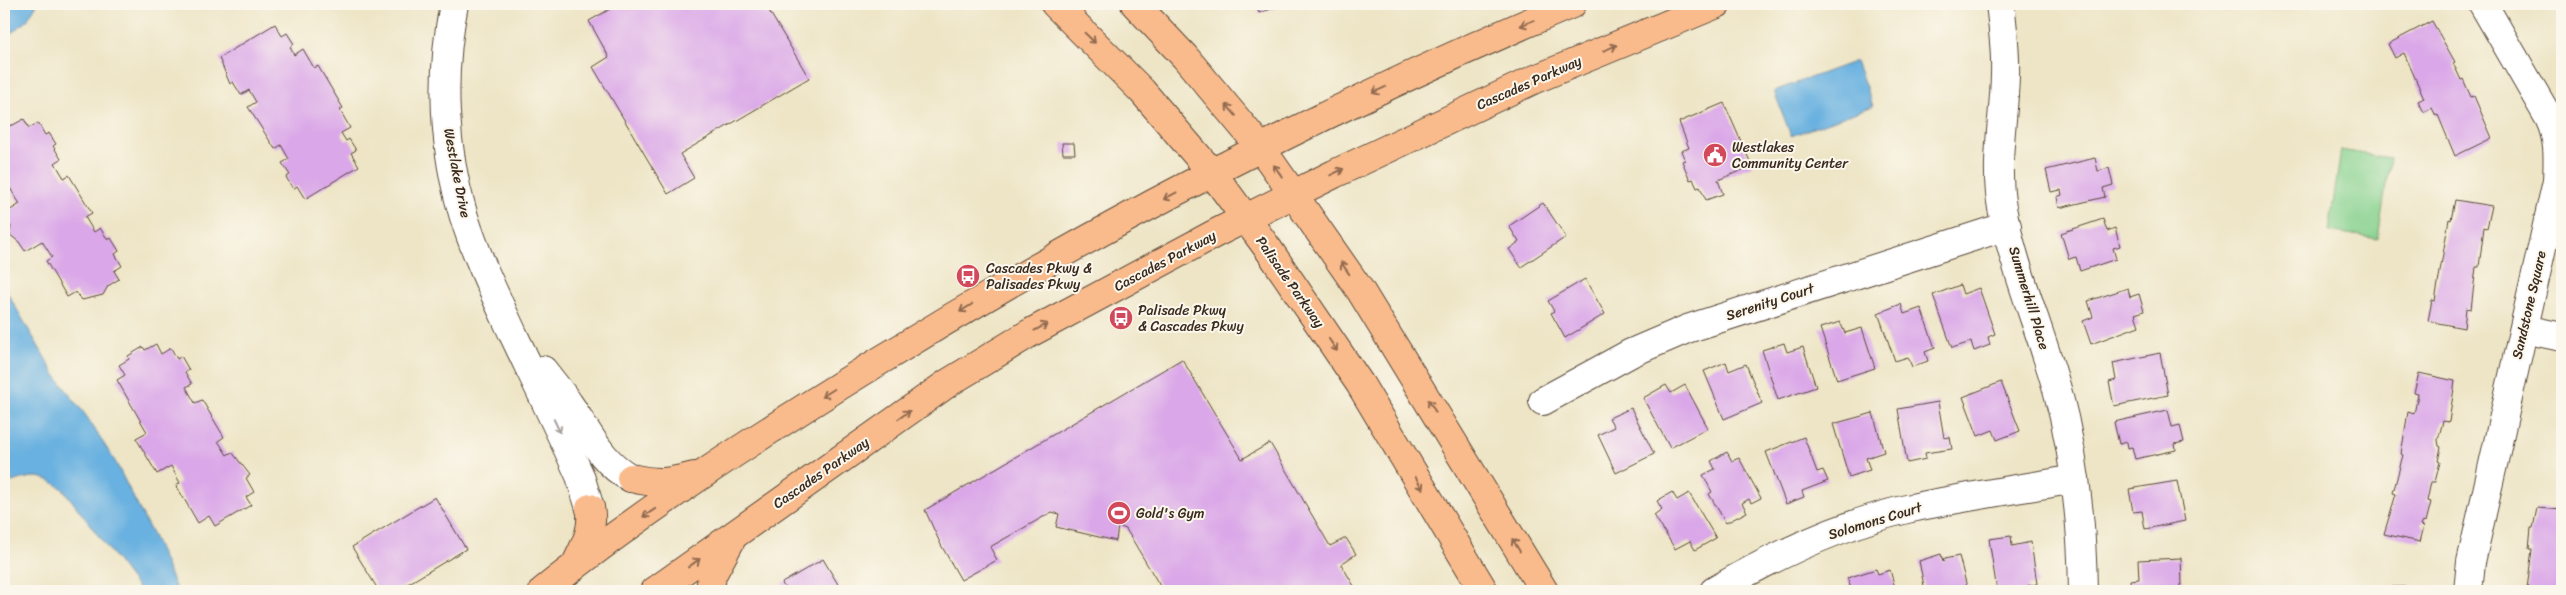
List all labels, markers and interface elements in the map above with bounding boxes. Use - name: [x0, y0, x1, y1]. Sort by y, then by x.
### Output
- one-way arrow: [1520, 18, 1535, 28]
- one-way arrow: [1084, 31, 1096, 43]
- one-way arrow: [1603, 42, 1618, 51]
- street label: Cascades Parkway: [1472, 48, 1586, 117]
- one-way arrow: [1372, 85, 1387, 95]
- one-way arrow: [1225, 103, 1236, 116]
- street label: Westlake Drive: [436, 126, 478, 220]
- place label: Westlakes Community Center: [1732, 135, 1849, 176]
- public building icon: Westlakes Community Center: [1702, 142, 1728, 168]
- one-way arrow: [1273, 164, 1283, 178]
- one-way arrow: [1329, 167, 1344, 177]
- one-way arrow: [1162, 191, 1177, 201]
- street label: Cascades Parkway: [1109, 223, 1221, 299]
- street label: Palisade Parkway: [1249, 231, 1332, 334]
- street label: Summerhill Place: [2001, 243, 2057, 353]
- street label: Sandstone Square: [2504, 248, 2554, 362]
- place label: Cascades Pkwy & Palisades Pkwy: [986, 256, 1092, 297]
- one-way arrow: [1340, 261, 1350, 275]
- bus stop icon: Cascades Pkwy & Palisades Pkwy: [955, 263, 981, 289]
- street label: Serenity Court: [1723, 276, 1819, 328]
- place label: Palisade Pkwy & Cascades Pkwy: [1138, 298, 1245, 339]
- one-way arrow: [960, 303, 974, 313]
- bus stop icon: Palisade Pkwy & Cascades Pkwy: [1108, 305, 1134, 331]
- one-way arrow: [1033, 322, 1048, 331]
- one-way arrow: [1328, 338, 1338, 352]
- one-way arrow: [821, 389, 835, 399]
- one-way arrow: [1426, 399, 1436, 413]
- one-way arrow: [897, 409, 910, 420]
- one-way arrow: [552, 418, 562, 433]
- street label: Cascades Parkway: [768, 430, 875, 516]
- one-way arrow: [1414, 475, 1424, 489]
- street label: Solomons Court: [1825, 494, 1926, 547]
- sports icon: Gold's Gym: [1106, 500, 1132, 526]
- place label: Gold's Gym: [1136, 501, 1205, 526]
- one-way arrow: [642, 508, 656, 518]
- one-way arrow: [1511, 538, 1521, 552]
- one-way arrow: [687, 558, 701, 568]

